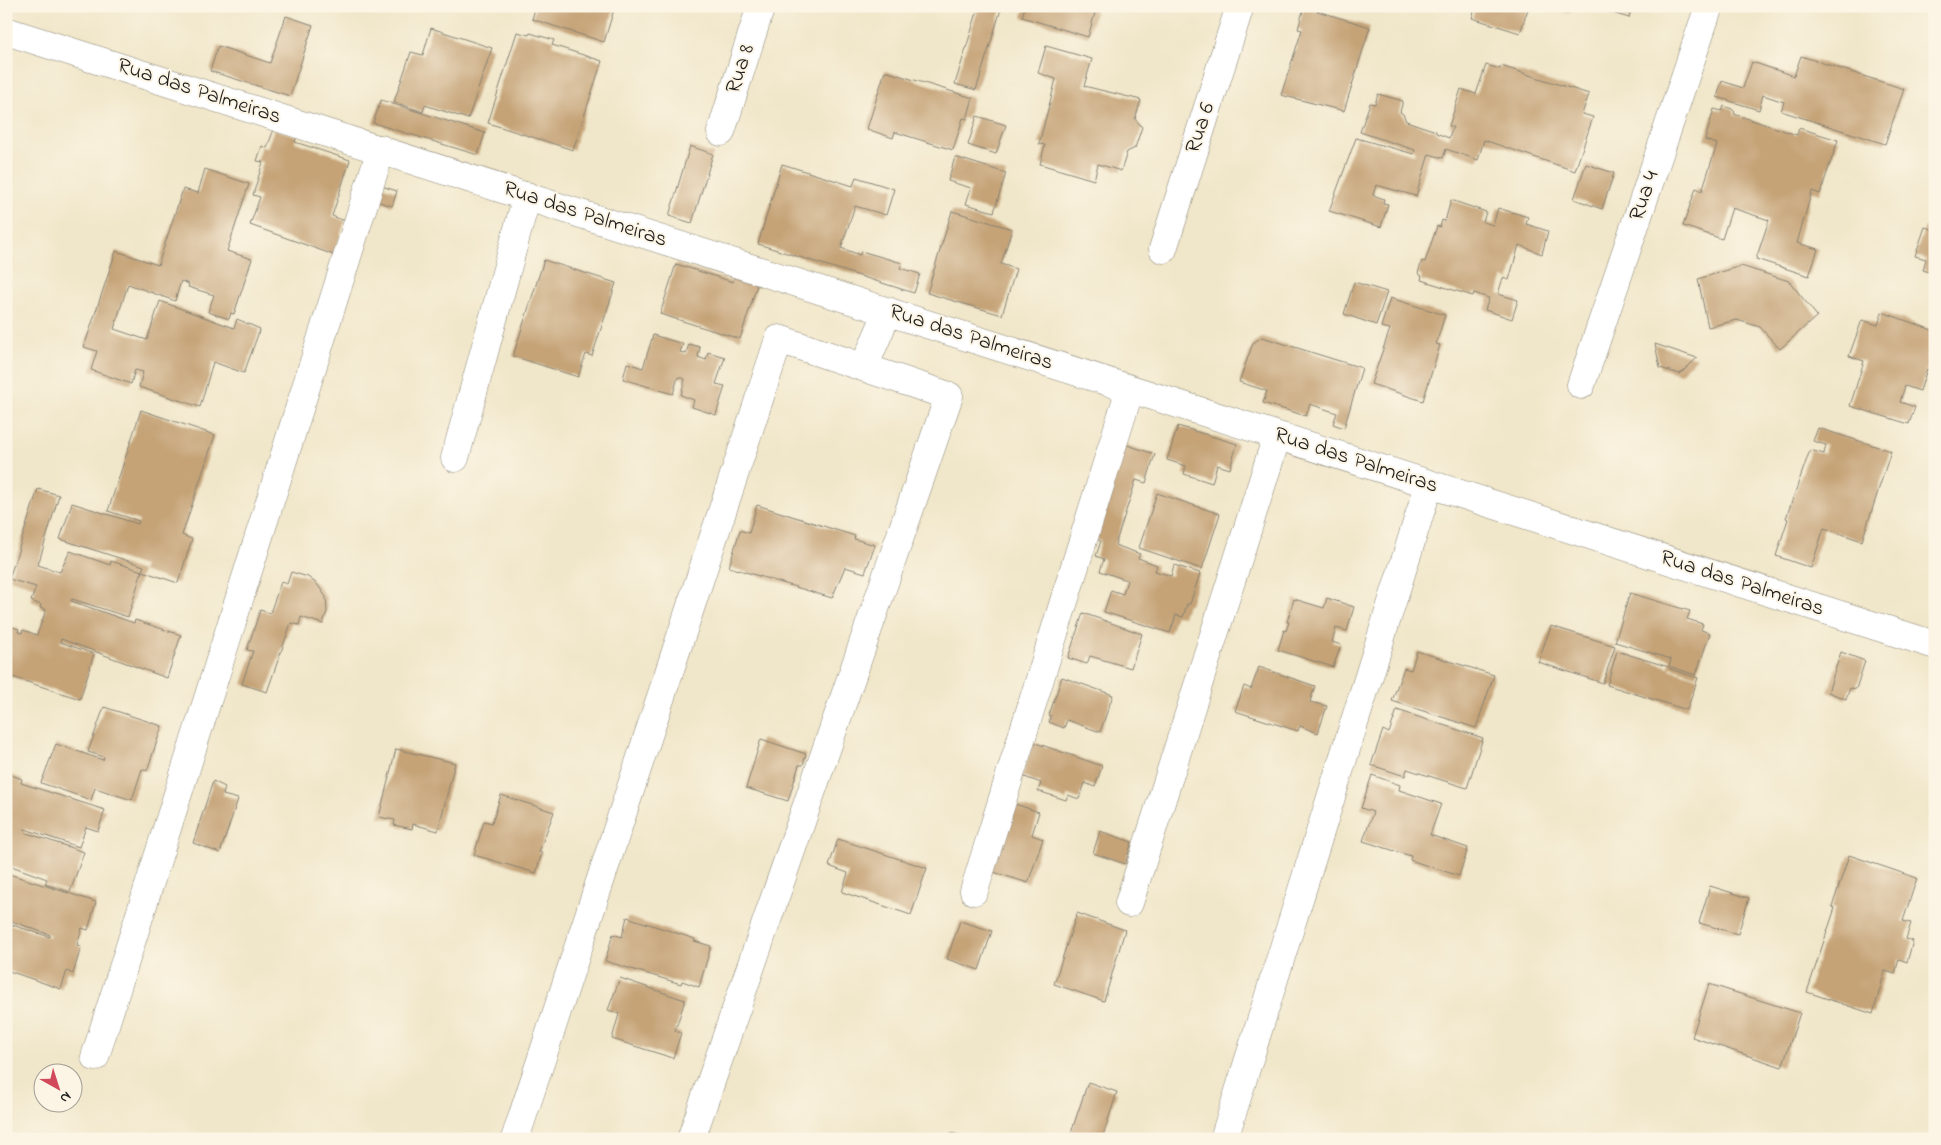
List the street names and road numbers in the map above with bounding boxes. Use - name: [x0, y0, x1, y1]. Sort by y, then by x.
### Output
- street label: Rua 8: [718, 40, 764, 98]
- street label: Rua das Palmeiras: [113, 50, 285, 134]
- street label: Rua 6: [1178, 98, 1224, 158]
- street label: Rua 4: [1622, 167, 1668, 225]
- street label: Rua das Palmeiras: [499, 173, 671, 257]
- street label: Rua das Palmeiras: [885, 296, 1057, 380]
- street label: Rua das Palmeiras: [1270, 419, 1442, 503]
- street label: Rua das Palmeiras: [1656, 542, 1828, 626]

